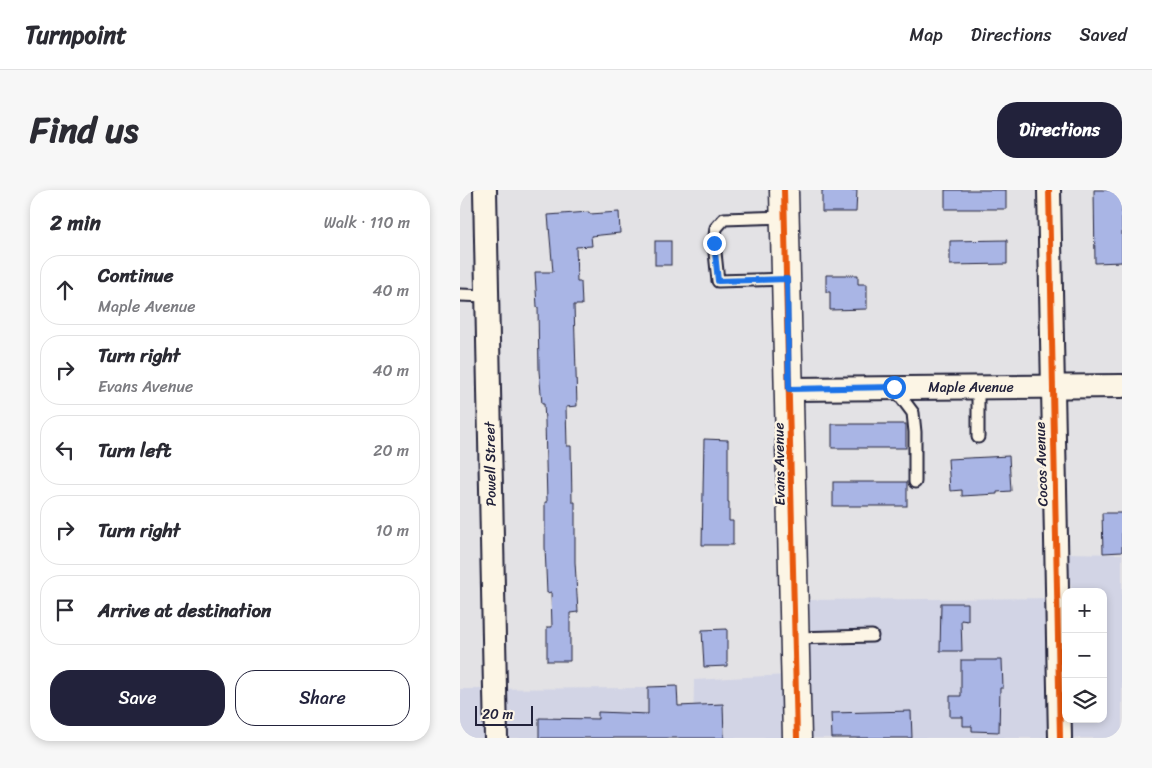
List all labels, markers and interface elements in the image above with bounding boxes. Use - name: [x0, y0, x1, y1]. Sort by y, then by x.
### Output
- text: Turnpoint: [25, 14, 127, 56]
- text: Map: [910, 19, 943, 51]
- text: Directions: [971, 19, 1052, 51]
- text: Saved: [1080, 19, 1127, 51]
- text: Find us: [30, 99, 138, 161]
- button: Directions: [997, 102, 1122, 158]
- text: 2 min: [50, 204, 101, 242]
- text: Walk · 110 m: [324, 208, 410, 237]
- route end: [703, 232, 726, 255]
- text: Continue: [98, 259, 174, 292]
- icon: ahead: [51, 276, 79, 304]
- text: 40 m: [372, 276, 409, 305]
- text: Maple Avenue: [98, 292, 196, 321]
- text: Turn right: [98, 339, 180, 372]
- icon: right: [51, 356, 79, 384]
- text: 40 m: [372, 356, 409, 385]
- text: Evans Avenue: [98, 372, 193, 401]
- street label: Maple Avenue: [928, 375, 1014, 400]
- route start: [883, 376, 906, 399]
- street label: Powell Street: [477, 420, 504, 507]
- street label: Cocos Avenue: [1028, 421, 1055, 507]
- street label: Evans Avenue: [766, 422, 793, 506]
- text: Turn left: [98, 434, 171, 467]
- icon: left: [51, 436, 79, 464]
- text: 20 m: [373, 436, 409, 465]
- text: Turn right: [98, 514, 180, 547]
- icon: right: [51, 516, 79, 544]
- text: 10 m: [376, 516, 409, 545]
- map controls: [1062, 588, 1107, 723]
- button: +: [1062, 588, 1107, 633]
- text: Arrive at destination: [98, 594, 271, 627]
- icon: arrive: [51, 596, 79, 624]
- button: −: [1062, 633, 1107, 678]
- button: Save: [50, 670, 225, 726]
- button: Share: [235, 670, 410, 726]
- button: layers: [1062, 678, 1107, 723]
- text: 20 m: [482, 702, 513, 727]
- scale bar: [475, 703, 532, 726]

